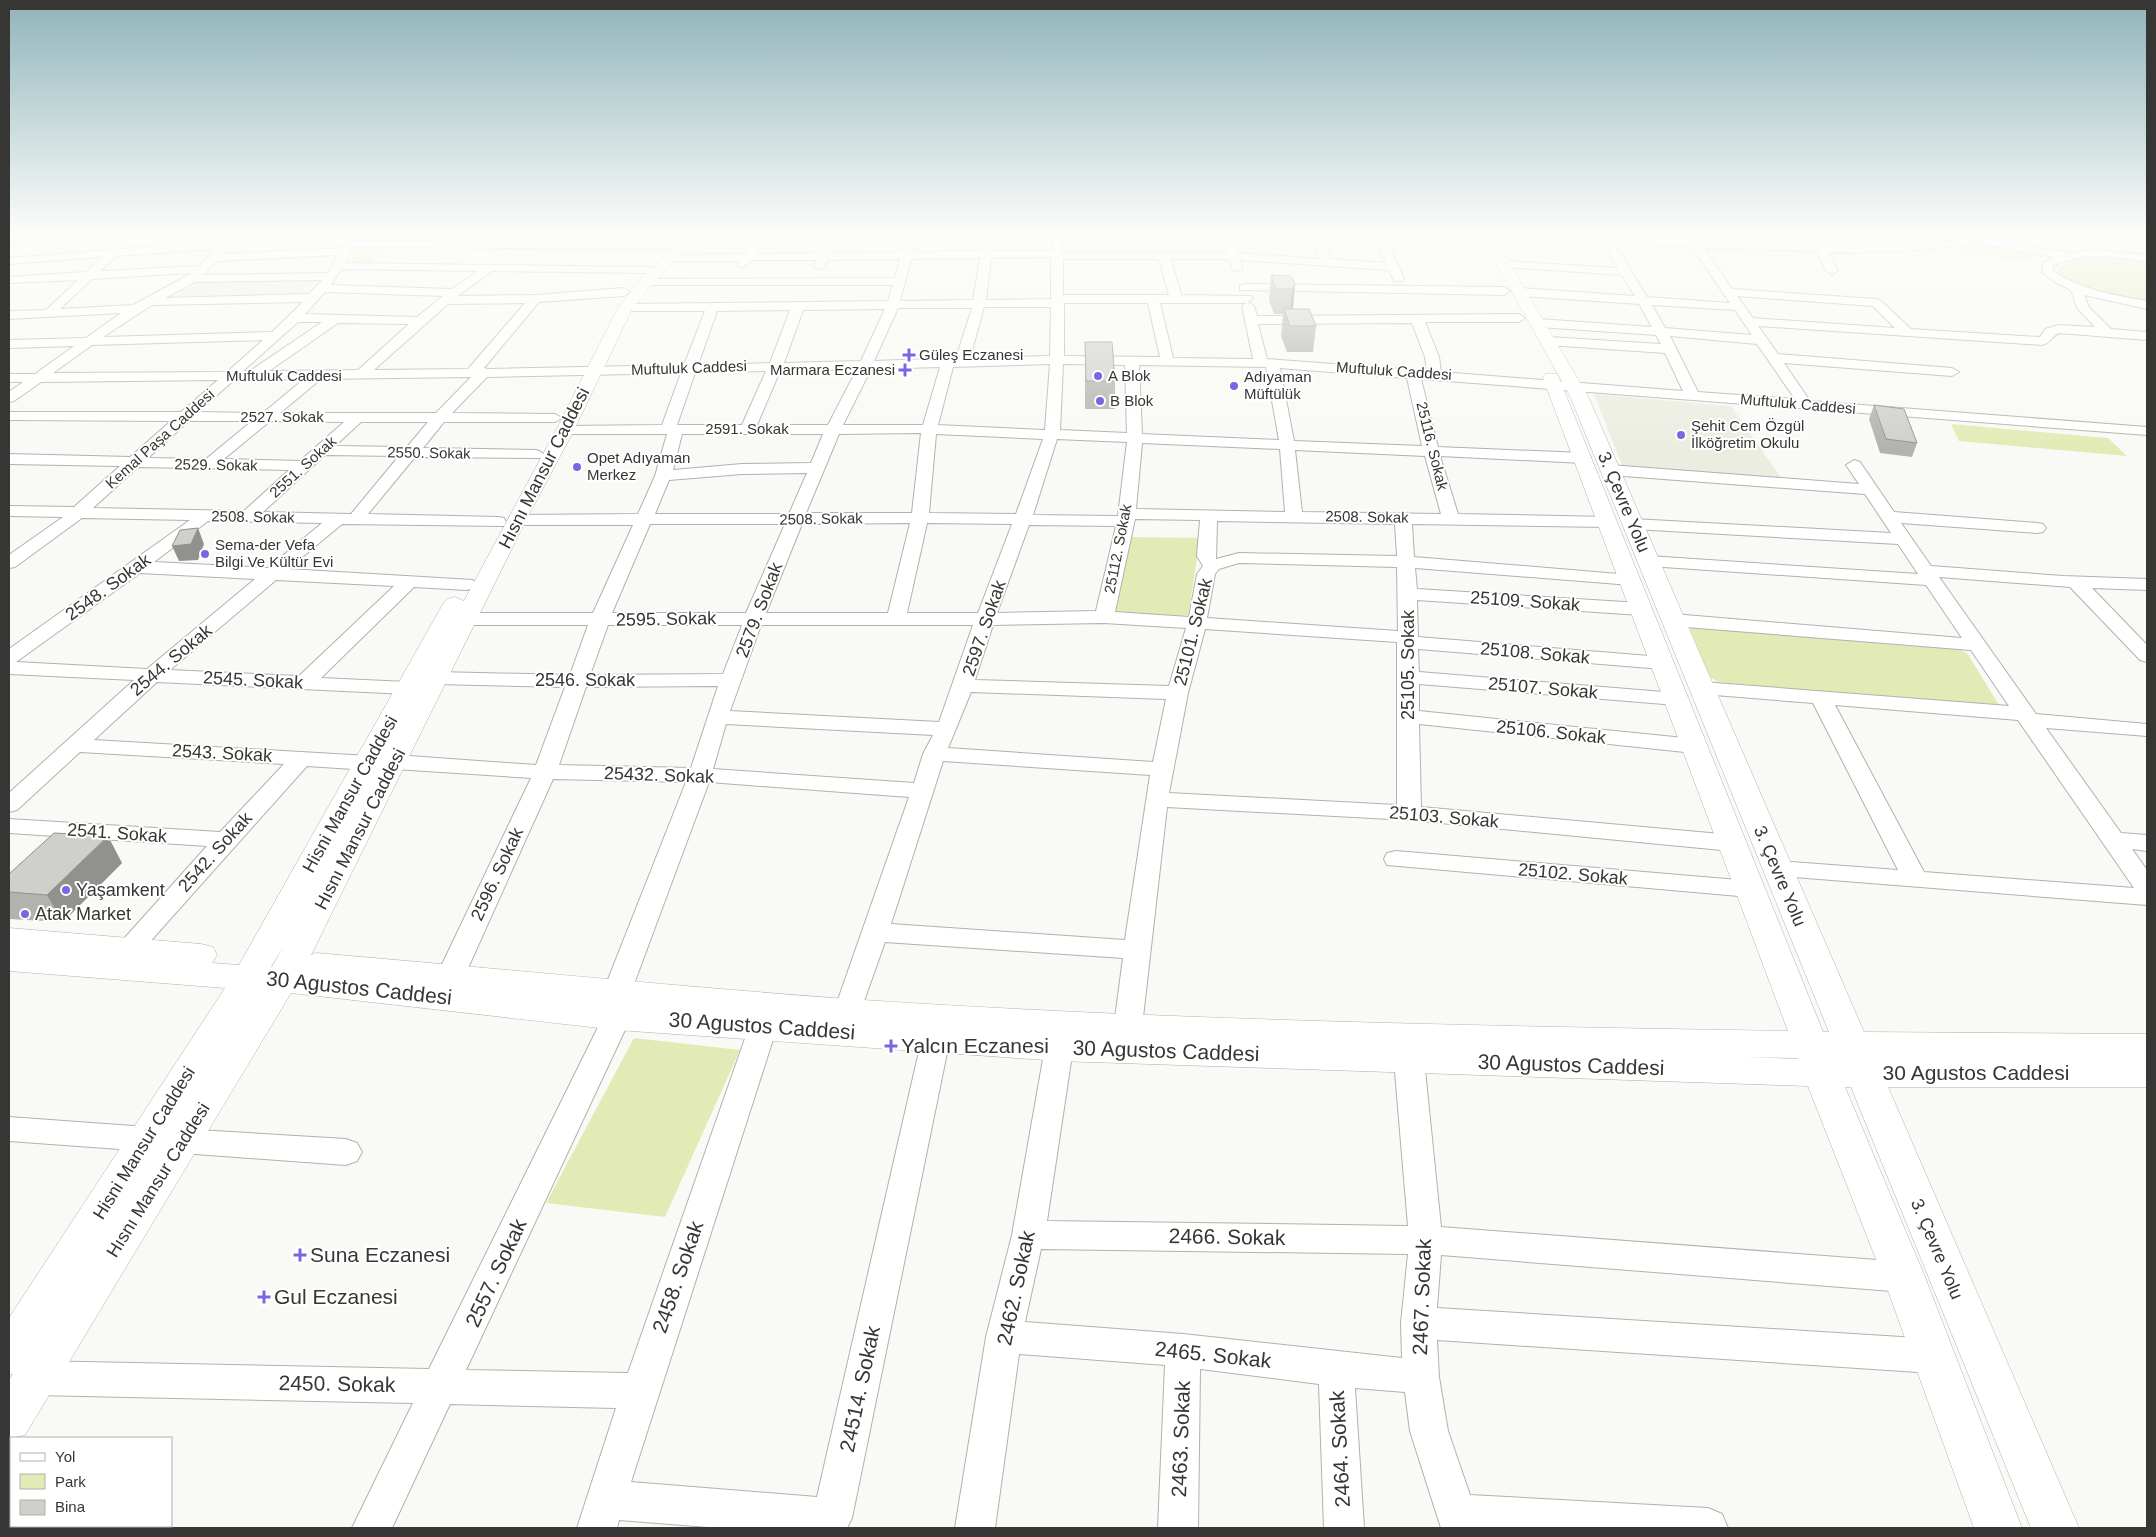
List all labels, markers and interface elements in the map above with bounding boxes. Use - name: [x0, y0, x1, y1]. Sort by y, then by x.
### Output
- place label: Güleş Eczanesi: [919, 346, 1023, 363]
- marker: Güleş Eczanesi: [903, 349, 915, 361]
- street label: Muftuluk Caddesi: [631, 357, 747, 378]
- street label: Muftuluk Caddesi: [1336, 358, 1452, 383]
- place label: Marmara Eczanesi: [770, 361, 895, 378]
- marker: Marmara Eczanesi: [899, 364, 911, 376]
- street label: Muftuluk Caddesi: [226, 367, 342, 384]
- place label: A Blok: [1108, 367, 1151, 384]
- place label: Adıyaman Müftülük: [1244, 368, 1312, 402]
- marker: A Blok: [1092, 370, 1104, 382]
- marker: Adıyaman Müftülük: [1228, 380, 1240, 392]
- street label: Hısnı Mansur Caddesi: [495, 384, 593, 552]
- street label: Kemal Paşa Caddesi: [102, 385, 217, 492]
- street label: Muftuluk Caddesi: [1740, 390, 1857, 417]
- place label: B Blok: [1110, 392, 1154, 409]
- marker: B Blok: [1094, 395, 1106, 407]
- street label: 25116. Sokak: [1413, 400, 1452, 492]
- street label: 2527. Sokak: [240, 408, 324, 425]
- place label: Şehit Cem Özgül İlköğretim Okulu: [1691, 417, 1804, 451]
- street label: 2591. Sokak: [705, 420, 789, 437]
- marker: Şehit Cem Özgül İlköğretim Okulu: [1675, 429, 1687, 441]
- street label: 2551. Sokak: [266, 432, 340, 501]
- street label: 2550. Sokak: [387, 443, 471, 462]
- place label: Opet Adıyaman Merkez: [587, 449, 690, 483]
- street label: 3. Çevre Yolu: [1594, 449, 1654, 555]
- street label: 2529. Sokak: [174, 455, 258, 474]
- marker: Opet Adıyaman Merkez: [571, 461, 583, 473]
- street label: 25112. Sokak: [1101, 502, 1135, 595]
- street label: 2508. Sokak: [211, 507, 295, 526]
- street label: 2508. Sokak: [1325, 507, 1409, 526]
- street label: 2508. Sokak: [779, 509, 863, 528]
- place label: Sema-der Vefa Bilgi Ve Kültür Evi: [215, 536, 333, 570]
- marker: Sema-der Vefa Bilgi Ve Kültür Evi: [199, 548, 211, 560]
- street label: 2548. Sokak: [62, 549, 155, 625]
- street label: 2579. Sokak: [732, 559, 787, 660]
- street label: 25101. Sokak: [1170, 575, 1216, 688]
- street label: 2597. Sokak: [958, 576, 1010, 679]
- street label: 25109. Sokak: [1469, 587, 1582, 615]
- street label: 2595. Sokak: [616, 608, 717, 630]
- street label: 25105. Sokak: [1398, 609, 1418, 720]
- street label: 2544. Sokak: [126, 620, 217, 700]
- street label: 25108. Sokak: [1479, 638, 1592, 668]
- street label: 2545. Sokak: [203, 667, 304, 693]
- street label: 2546. Sokak: [535, 670, 636, 690]
- street label: 25107. Sokak: [1487, 673, 1600, 703]
- street label: Hisni Mansur Caddesi: [299, 712, 401, 876]
- street label: 25106. Sokak: [1495, 716, 1608, 748]
- street label: 2543. Sokak: [172, 740, 273, 766]
- street label: Hısnı Mansur Caddesi: [311, 745, 409, 913]
- street label: 25432. Sokak: [604, 763, 715, 787]
- street label: 25103. Sokak: [1388, 802, 1501, 832]
- street label: 2542. Sokak: [174, 807, 257, 896]
- street label: 2541. Sokak: [66, 820, 169, 847]
- street label: 3. Çevre Yolu: [1750, 823, 1810, 929]
- street label: 2596. Sokak: [467, 824, 528, 924]
- street label: 25102. Sokak: [1517, 859, 1630, 889]
- place label: Yaşamkent: [76, 880, 165, 900]
- marker: Yaşamkent: [60, 884, 72, 896]
- place label: Atak Market: [35, 904, 131, 924]
- marker: Atak Market: [19, 908, 31, 920]
- street label: 30 Agustos Caddesi: [265, 966, 453, 1009]
- street label: 30 Agustos Caddesi: [668, 1008, 856, 1043]
- place label: Yalcın Eczanesi: [901, 1034, 1049, 1057]
- street label: 30 Agustos Caddesi: [1072, 1036, 1260, 1065]
- marker: Yalcın Eczanesi: [885, 1040, 897, 1052]
- street label: 30 Agustos Caddesi: [1477, 1050, 1665, 1079]
- street label: 30 Agustos Caddesi: [1883, 1061, 2069, 1084]
- street label: Hisni Mansur Caddesi: [89, 1063, 199, 1223]
- street label: Hısnı Mansur Caddesi: [102, 1099, 214, 1261]
- street label: 3. Çevre Yolu: [1907, 1196, 1967, 1302]
- street label: 2557. Sokak: [460, 1215, 531, 1331]
- street label: 2458. Sokak: [648, 1217, 708, 1336]
- street label: 2466. Sokak: [1168, 1224, 1286, 1249]
- street label: 2462. Sokak: [992, 1228, 1039, 1347]
- street label: 2467. Sokak: [1408, 1238, 1435, 1356]
- place label: Suna Eczanesi: [310, 1243, 450, 1266]
- marker: Suna Eczanesi: [294, 1249, 306, 1261]
- place label: Gul Eczanesi: [274, 1285, 398, 1308]
- marker: Gul Eczanesi: [258, 1291, 270, 1303]
- street label: 24514. Sokak: [835, 1323, 884, 1454]
- street label: 2465. Sokak: [1154, 1337, 1273, 1372]
- street label: 2450. Sokak: [278, 1371, 396, 1396]
- street label: 2463. Sokak: [1167, 1380, 1194, 1498]
- street label: 2464. Sokak: [1325, 1390, 1354, 1508]
- legend: [10, 1437, 172, 1527]
- text: Yol: [55, 1448, 75, 1465]
- text: Park: [55, 1473, 86, 1490]
- text: Bina: [55, 1498, 86, 1515]

